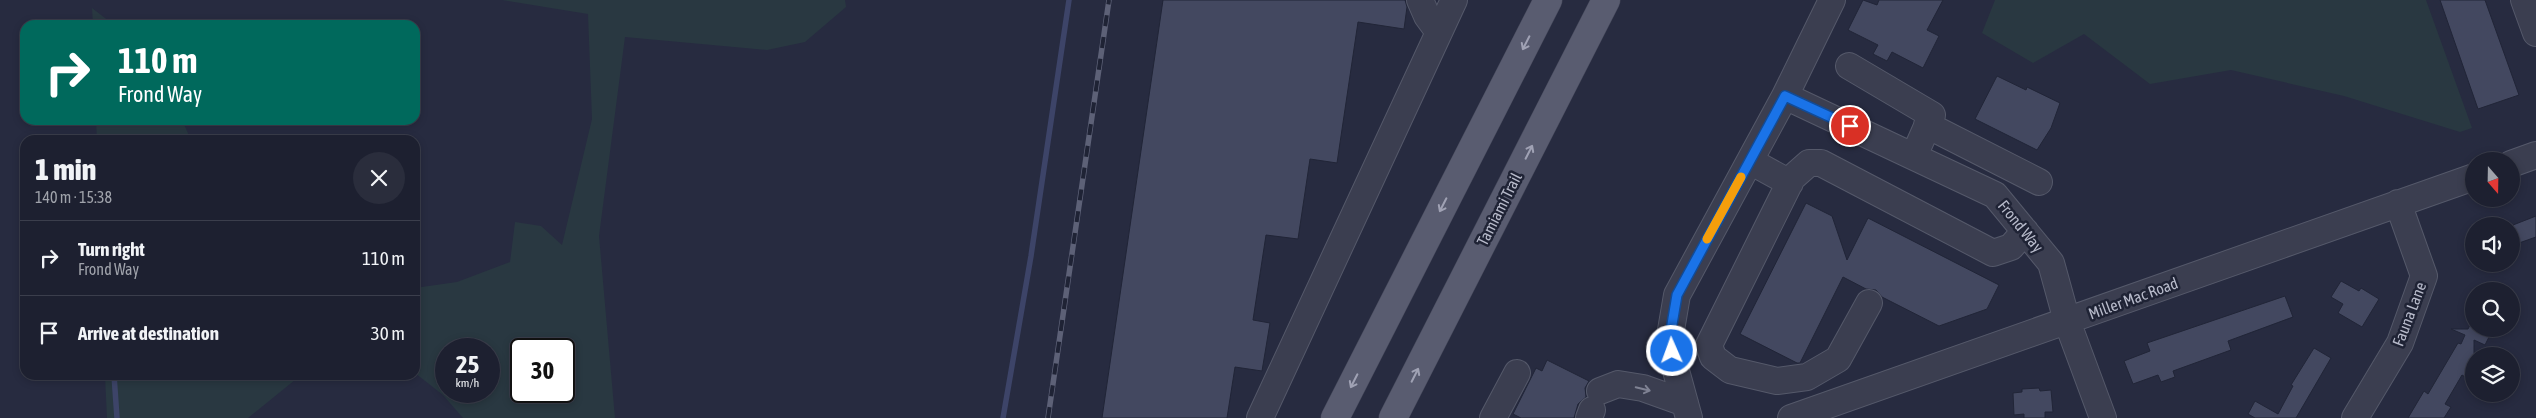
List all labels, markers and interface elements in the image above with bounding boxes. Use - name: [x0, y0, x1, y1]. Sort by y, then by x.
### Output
- one-way arrow: [1521, 36, 1531, 51]
- icon: right: [35, 40, 100, 105]
- text: 110 m: [118, 40, 197, 80]
- text: Frond Way: [118, 81, 202, 107]
- pin: [1829, 105, 1871, 147]
- icon: arrive: [1836, 112, 1864, 140]
- one-way arrow: [1525, 145, 1534, 160]
- text: 1 min: [35, 152, 96, 186]
- button: close: [353, 152, 405, 204]
- north arrow: [2465, 152, 2520, 208]
- map controls: [2465, 152, 2520, 402]
- street label: Tamiami Trail: [1473, 169, 1525, 248]
- text: 140 m · 15:38: [35, 188, 112, 206]
- one-way arrow: [1438, 197, 1448, 212]
- street label: Frond Way: [1994, 197, 2047, 256]
- button: sound: [2465, 217, 2520, 272]
- text: Turn right: [78, 238, 145, 260]
- icon: right: [35, 244, 63, 272]
- text: 110 m: [362, 247, 405, 269]
- text: Frond Way: [78, 260, 139, 278]
- street label: Miller Mac Road: [2086, 274, 2180, 322]
- street label: Fauna Lane: [2389, 279, 2429, 349]
- button: search: [2465, 282, 2520, 337]
- icon: arrive: [35, 319, 63, 347]
- text: Arrive at destination: [78, 322, 219, 344]
- text: 30 m: [371, 322, 405, 344]
- position arrow: [1645, 324, 1697, 376]
- speed limit sign: 30: [510, 338, 575, 403]
- button: layers: [2465, 347, 2520, 402]
- text: 25: [456, 350, 479, 378]
- one-way arrow: [1410, 367, 1420, 382]
- one-way arrow: [1349, 373, 1359, 388]
- text: km/h: [456, 376, 479, 390]
- one-way arrow: [1635, 385, 1651, 394]

